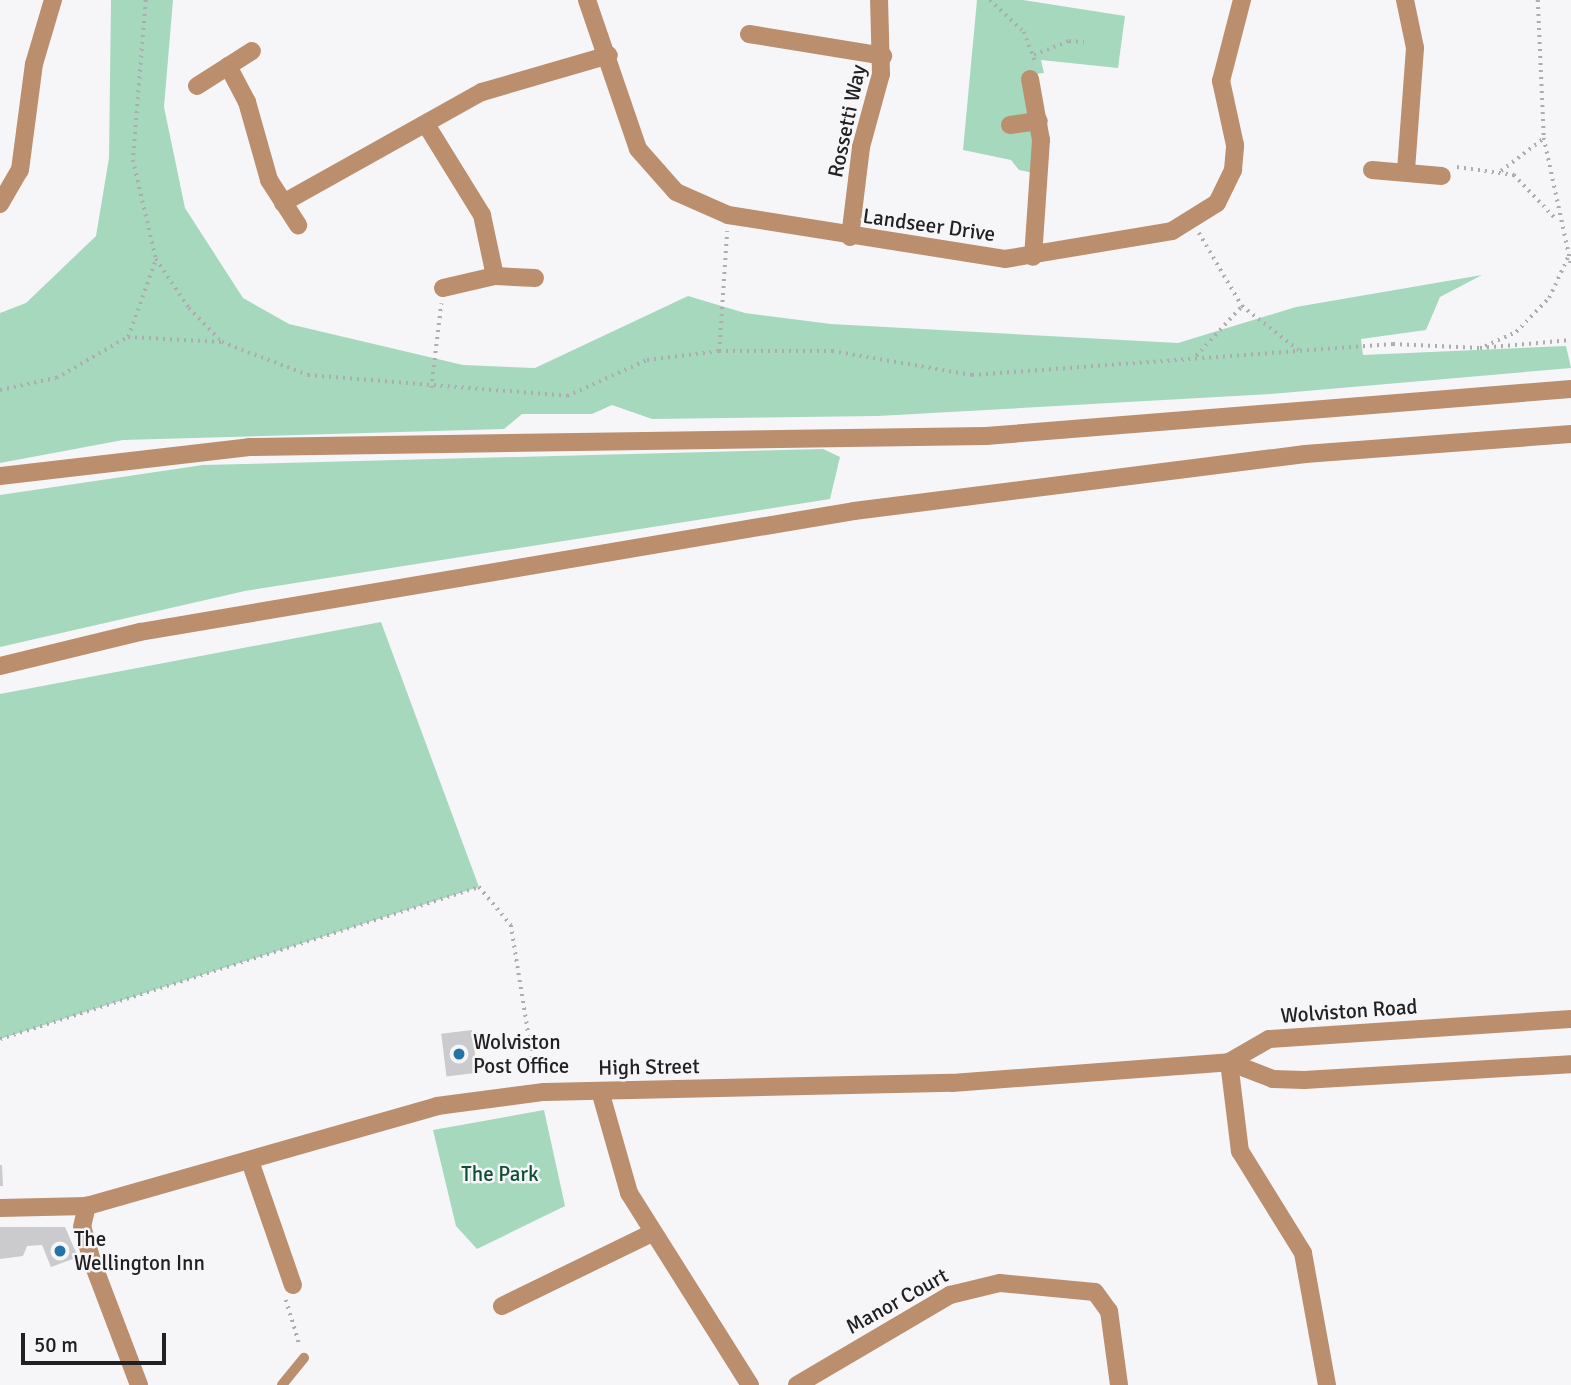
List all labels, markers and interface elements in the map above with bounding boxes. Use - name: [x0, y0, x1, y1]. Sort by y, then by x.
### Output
- street label: Rossetti Way: [823, 62, 871, 180]
- street label: Landseer Drive: [861, 203, 997, 247]
- street label: Wolviston Road: [1280, 994, 1418, 1028]
- place label: Wolviston Post Office: [473, 1029, 569, 1079]
- marker: Wolviston Post Office: [451, 1046, 467, 1062]
- street label: High Street: [598, 1054, 700, 1080]
- park label: The Park: [461, 1161, 539, 1187]
- place label: The Wellington Inn: [74, 1226, 205, 1276]
- marker: The Wellington Inn: [52, 1243, 68, 1259]
- street label: Manor Court: [842, 1263, 952, 1339]
- scale bar: [24, 1318, 170, 1362]
- text: 50 m: [34, 1332, 78, 1358]

